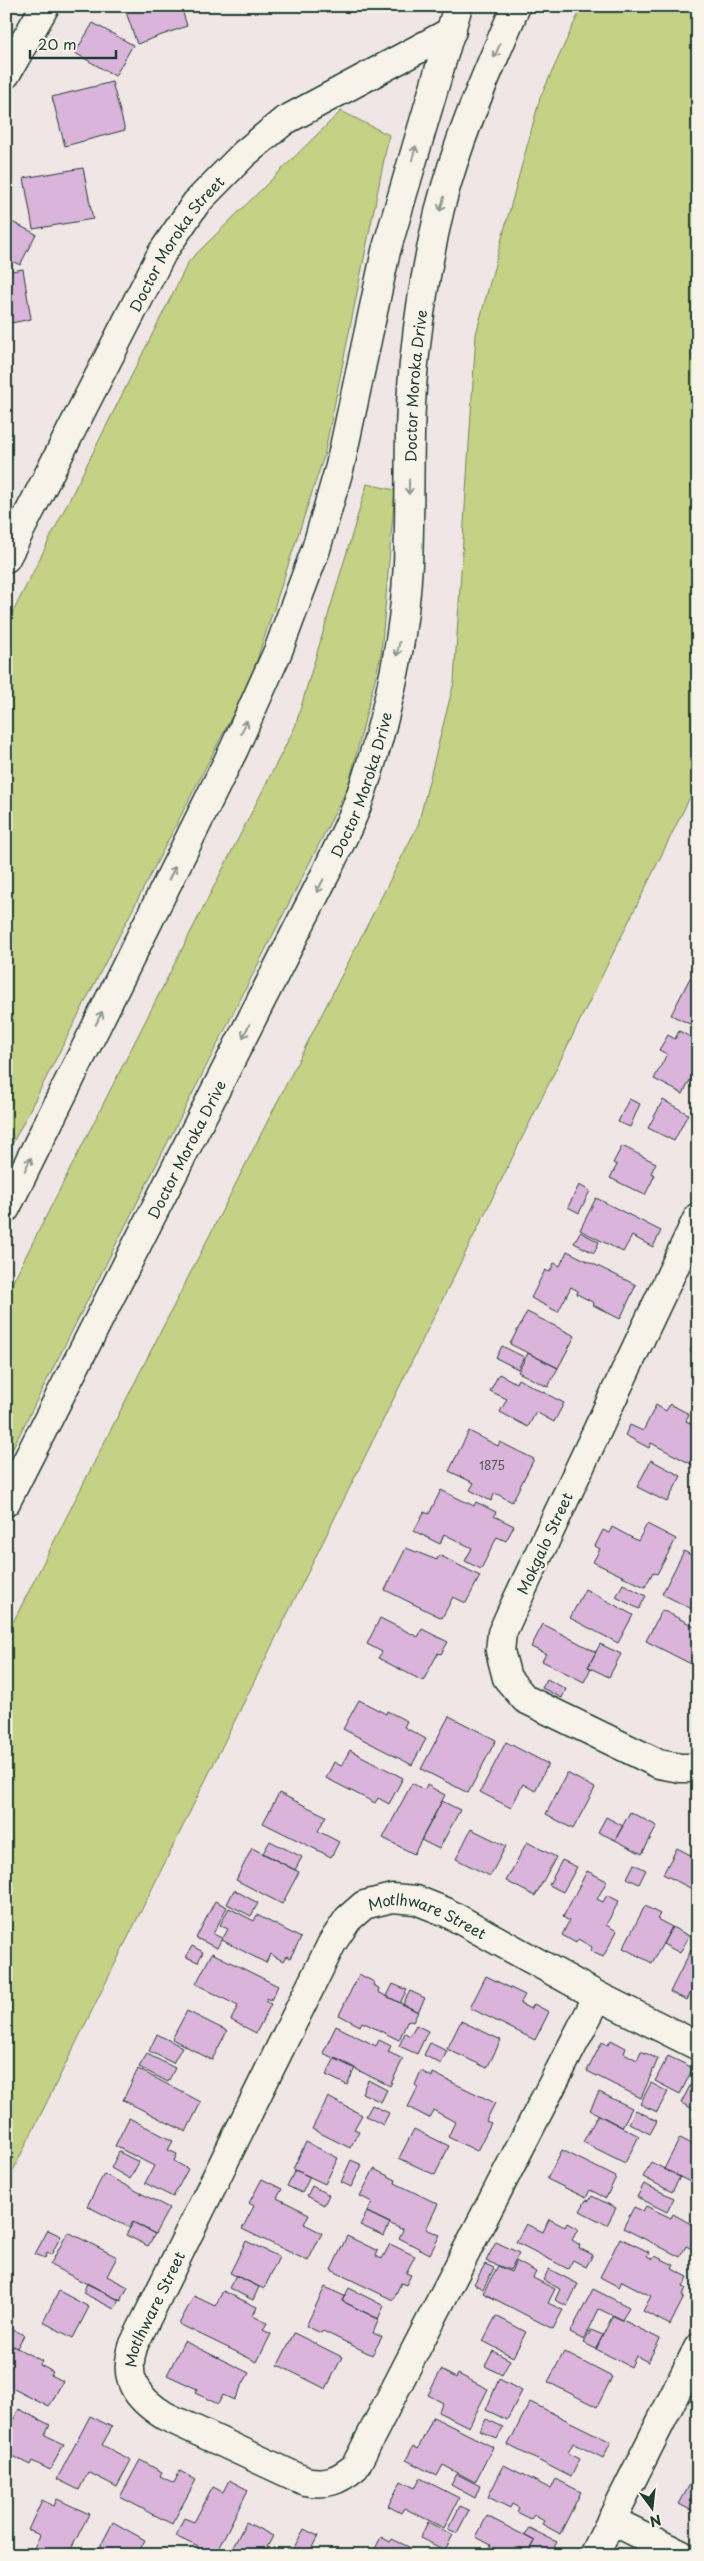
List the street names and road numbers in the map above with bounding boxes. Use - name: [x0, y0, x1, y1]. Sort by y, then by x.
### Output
- street label: Doctor Moroka Street: [122, 170, 229, 316]
- street label: Doctor Moroka Drive: [398, 308, 432, 463]
- street label: Doctor Moroka Drive: [324, 709, 397, 861]
- street label: Doctor Moroka Drive: [141, 1075, 231, 1223]
- street label: Mokgalo Street: [510, 1488, 578, 1598]
- street label: Motlhware Street: [365, 1886, 491, 1944]
- street label: Motlhware Street: [118, 2247, 190, 2368]

